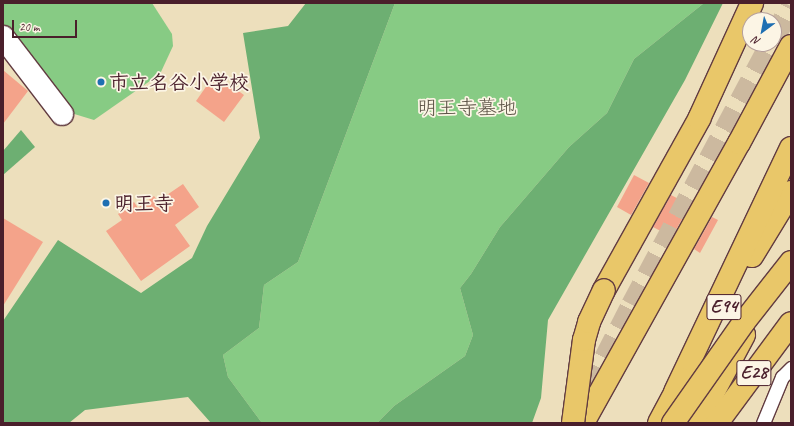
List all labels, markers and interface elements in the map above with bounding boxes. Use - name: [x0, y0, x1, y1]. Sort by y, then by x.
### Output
- scale bar: [14, 12, 79, 38]
- north arrow: [742, 12, 782, 52]
- text: 20 m: [19, 19, 39, 35]
- text: N: [750, 34, 763, 49]
- place label: 市立名谷小学校: [109, 70, 249, 94]
- marker: 市立名谷小学校: [96, 77, 106, 87]
- park label: 明王寺墓地: [417, 95, 517, 119]
- place label: 明王寺: [114, 191, 174, 215]
- marker: 明王寺: [101, 198, 111, 208]
- road number: E94: [706, 290, 742, 324]
- road number: E28: [736, 356, 772, 390]

